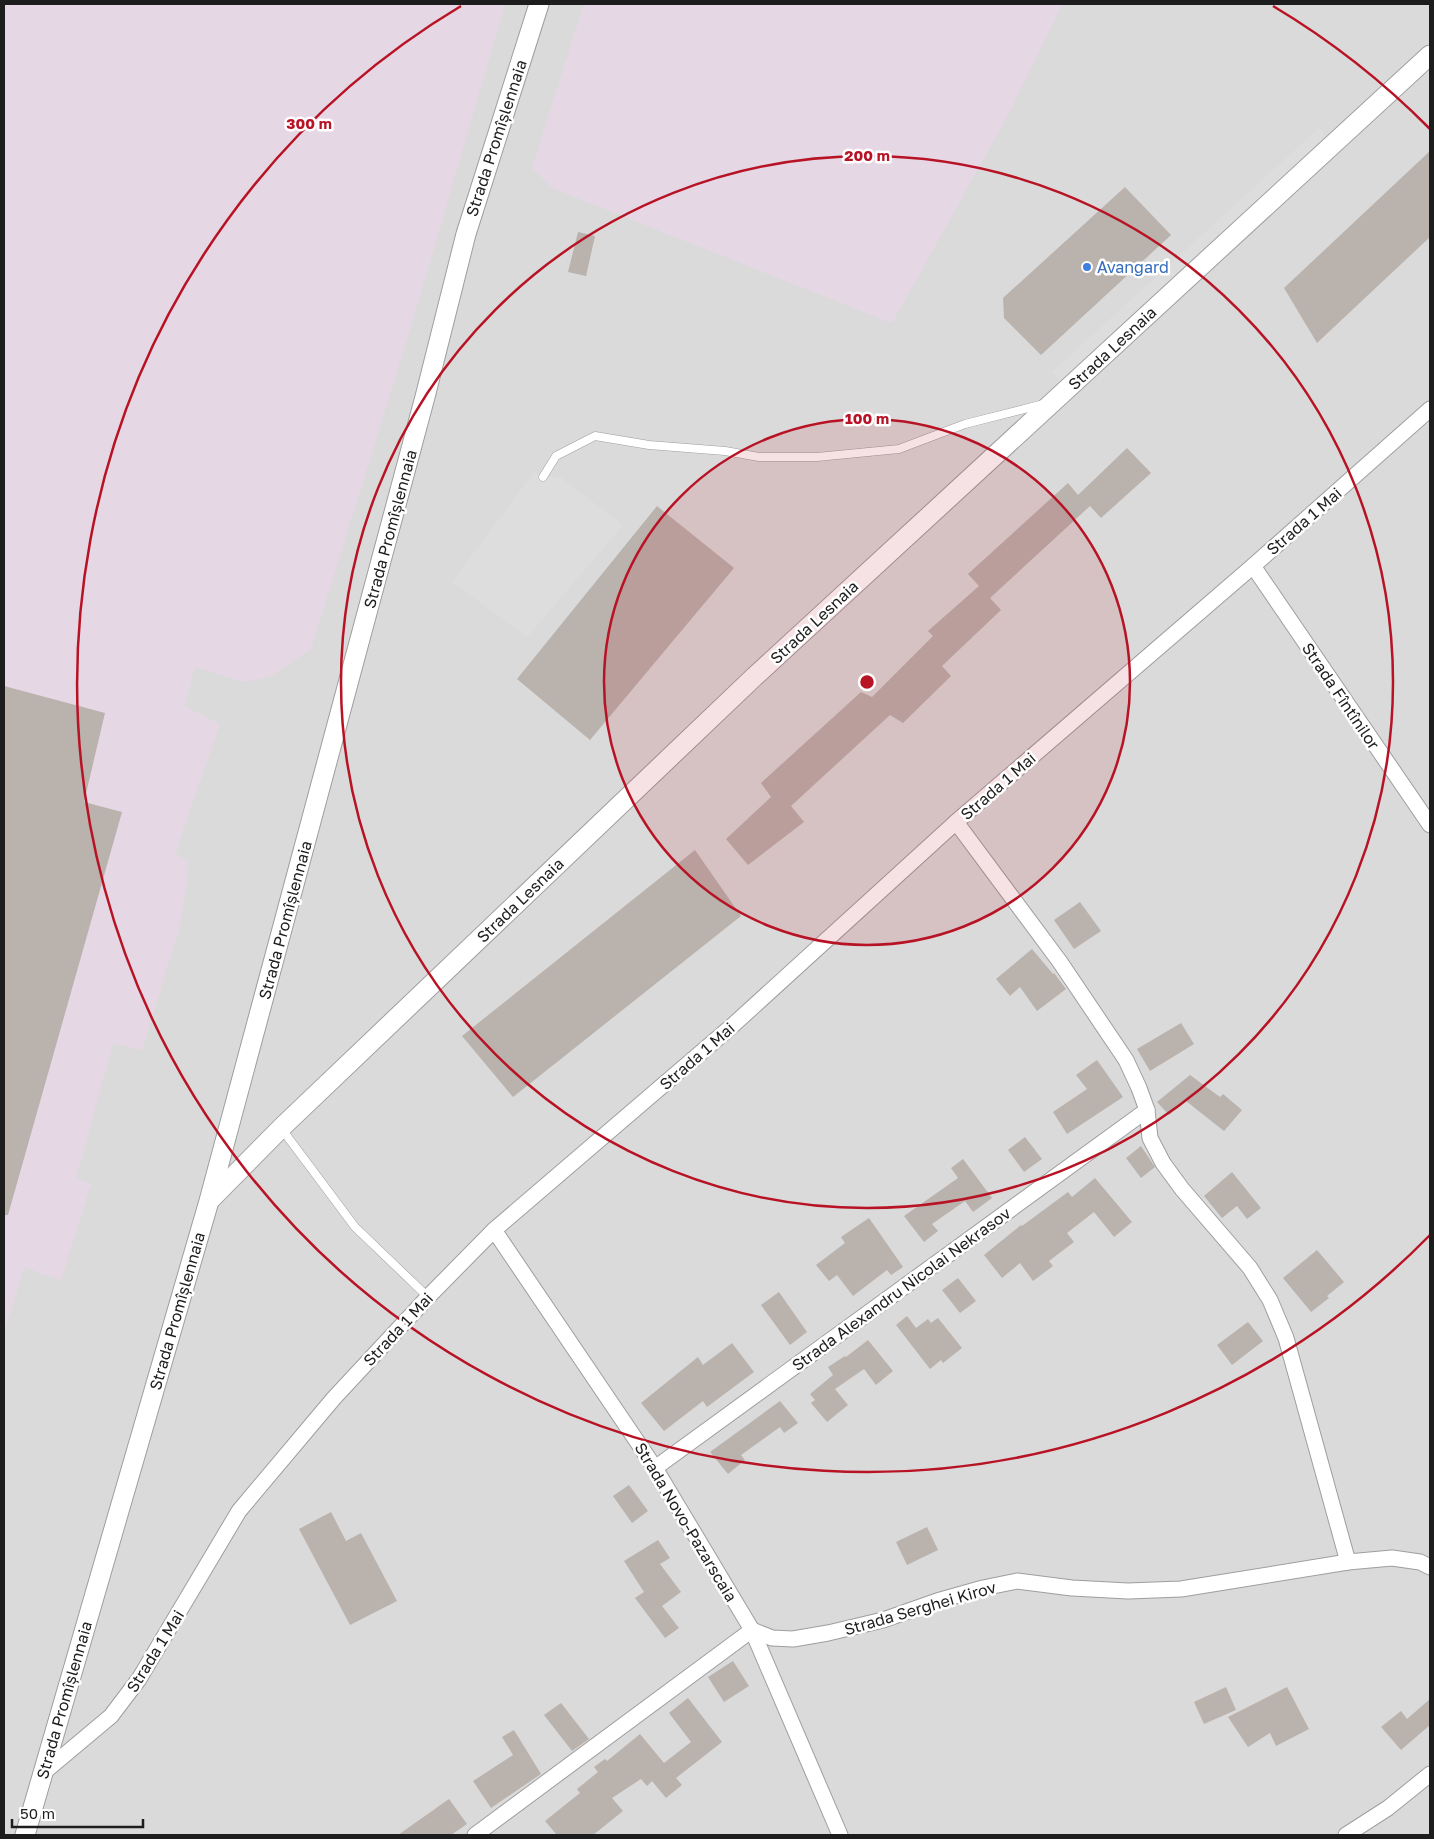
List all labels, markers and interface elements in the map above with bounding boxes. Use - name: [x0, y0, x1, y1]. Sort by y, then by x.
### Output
- street label: Strada Promîșlennaia: [461, 57, 531, 219]
- text: 300 m: [286, 114, 332, 132]
- text: 200 m: [844, 146, 890, 164]
- place label: Avangard: [1097, 257, 1169, 277]
- marker: Avangard: [1081, 261, 1093, 273]
- street label: Strada Lesnaia: [1064, 302, 1160, 394]
- text: 100 m: [845, 409, 889, 427]
- street label: Strada Promîșlennaia: [359, 447, 421, 611]
- street label: Strada 1 Mai: [1262, 483, 1346, 559]
- street label: Strada Lesnaia: [766, 576, 862, 668]
- street label: Strada Fîntînilor: [1298, 639, 1384, 753]
- centre of rings: [858, 673, 876, 691]
- street label: Strada 1 Mai: [956, 748, 1040, 824]
- street label: Strada Promîșlennaia: [254, 838, 316, 1002]
- street label: Strada Lesnaia: [472, 853, 568, 947]
- street label: Strada 1 Mai: [655, 1018, 739, 1094]
- street label: Strada Alexandru Nicolai Nekrasov: [788, 1203, 1014, 1375]
- street label: Strada Promîșlennaia: [145, 1230, 209, 1392]
- street label: Strada 1 Mai: [359, 1288, 437, 1370]
- street label: Strada Novo-Pazarscaia: [630, 1439, 742, 1605]
- street label: Strada Serghei Kirov: [842, 1577, 998, 1639]
- street label: Strada 1 Mai: [122, 1606, 188, 1696]
- street label: Strada Promîșlennaia: [32, 1619, 96, 1781]
- scale bar: [12, 1796, 144, 1828]
- text: 50 m: [20, 1804, 55, 1822]

